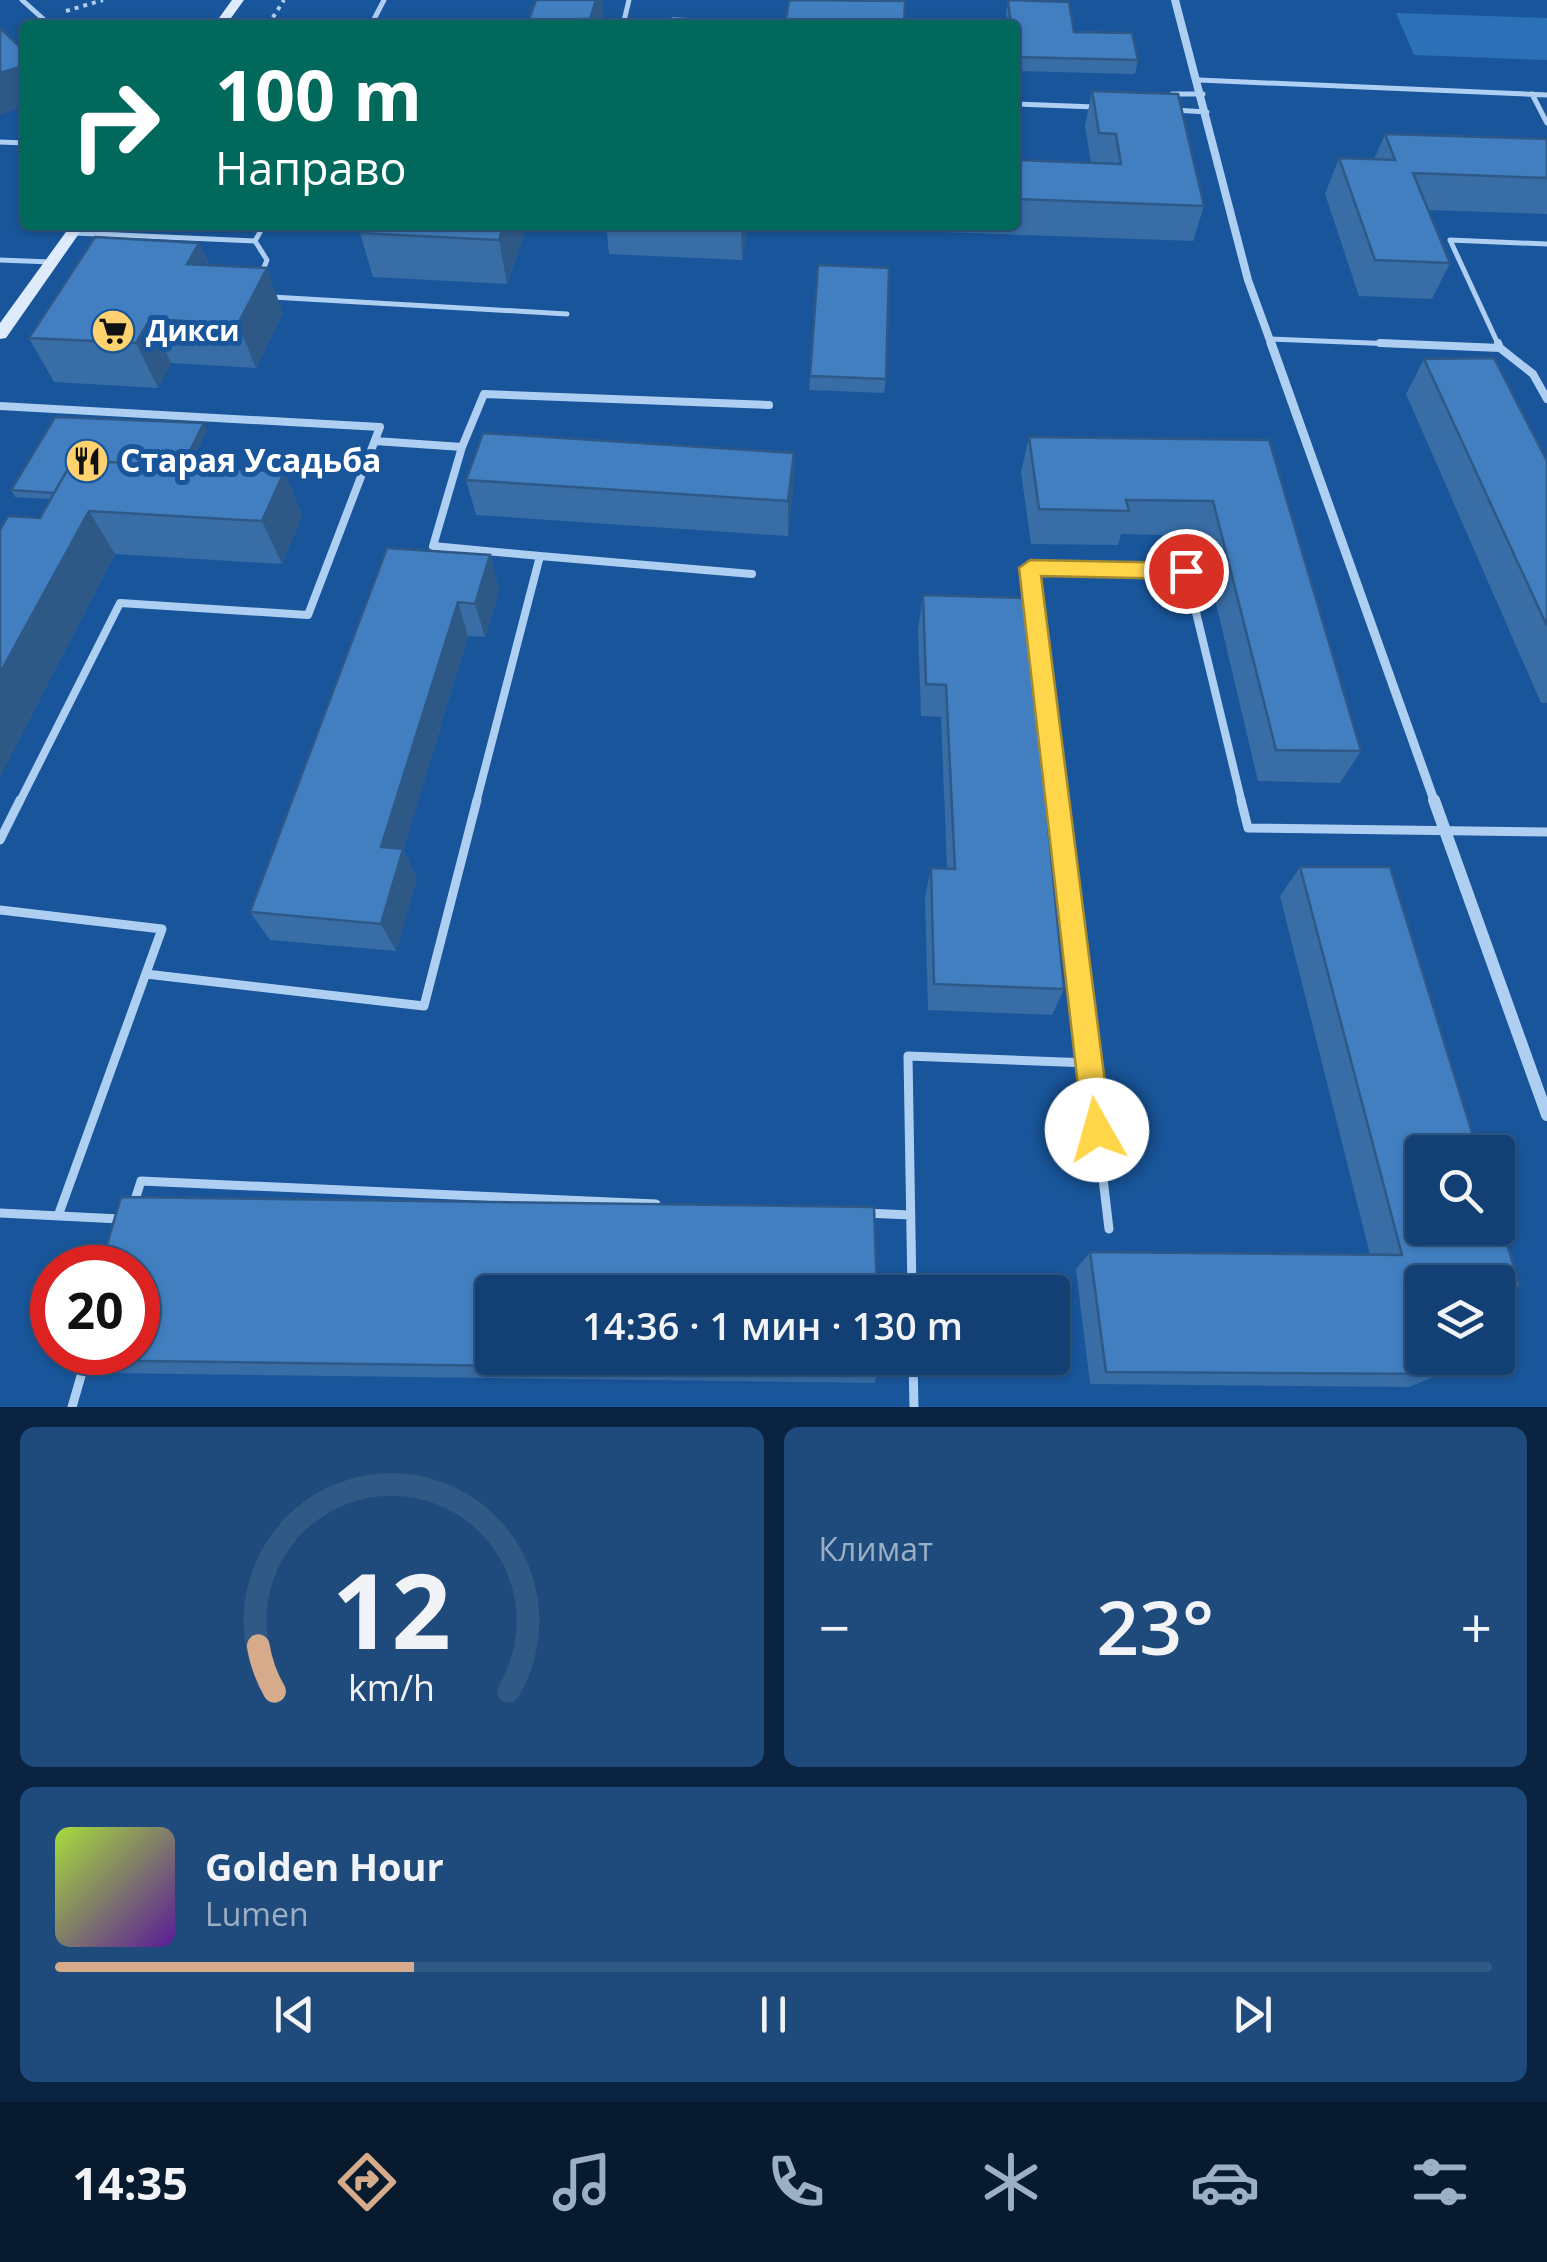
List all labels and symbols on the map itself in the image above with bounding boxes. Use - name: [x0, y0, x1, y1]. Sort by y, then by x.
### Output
- supermarket icon: Дикси: [90, 308, 136, 354]
- place label: Дикси: [146, 311, 239, 349]
- restaurant icon: Старая Усадьба: [64, 438, 110, 484]
- place label: Старая Усадьба: [120, 438, 381, 481]
- pin: [1144, 529, 1229, 614]
- position arrow: [1045, 1078, 1149, 1182]
- speed limit sign: 20: [30, 1245, 160, 1375]

